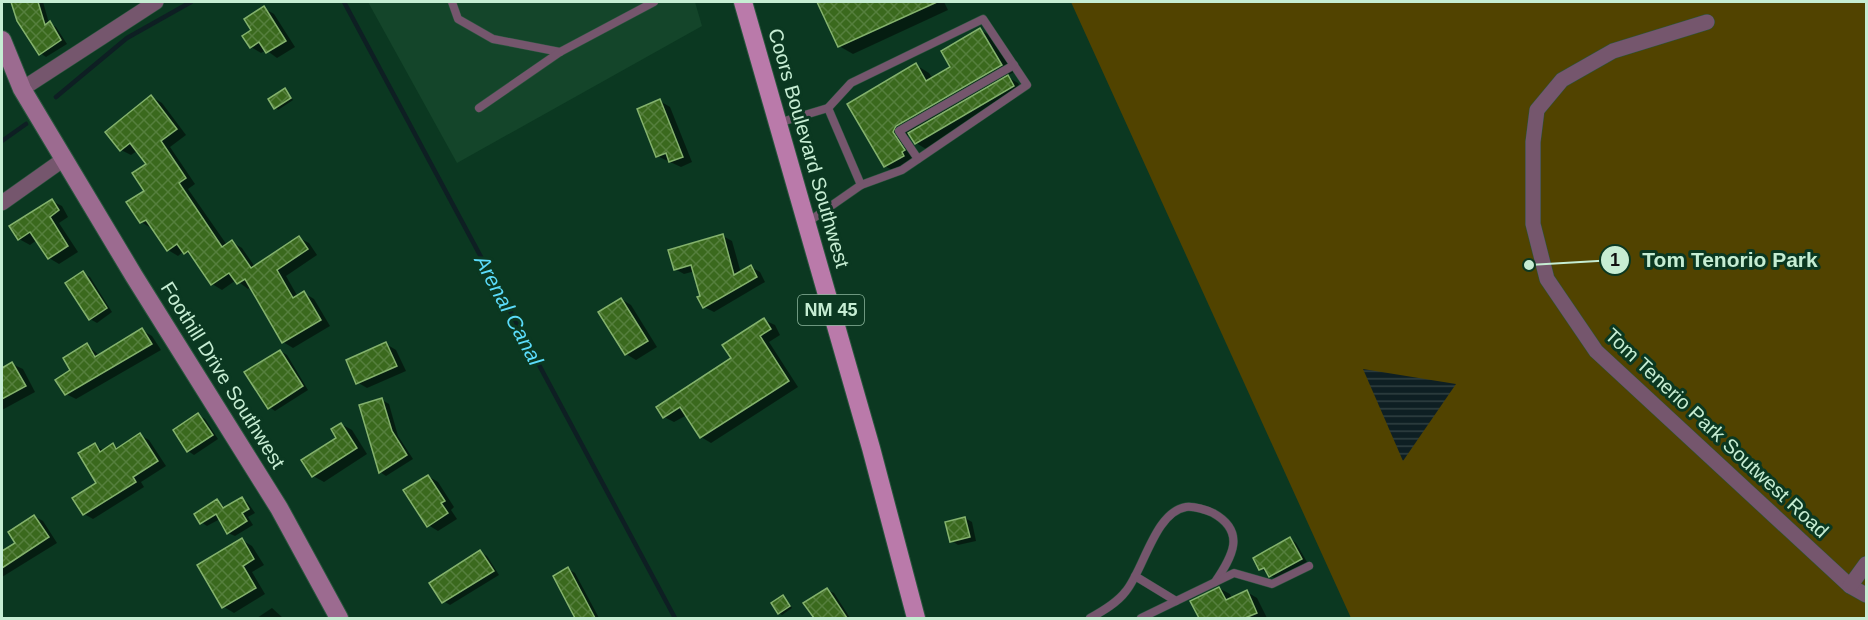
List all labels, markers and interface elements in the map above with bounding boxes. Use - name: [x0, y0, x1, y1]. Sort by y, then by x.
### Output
- street label: Coors Boulevard Southwest: [764, 26, 854, 271]
- callout: Tom Tenorio Park: [1600, 240, 1830, 279]
- text: Tom Tenorio Park: [1642, 248, 1818, 271]
- water label: Arenal Canal: [469, 249, 548, 370]
- text: 1: [1610, 250, 1620, 270]
- street label: Foothill Drive Southwest: [157, 278, 290, 473]
- road number: NM 45: [798, 295, 864, 325]
- street label: Tom Tenerio Park Soutwest Road: [1601, 324, 1833, 542]

